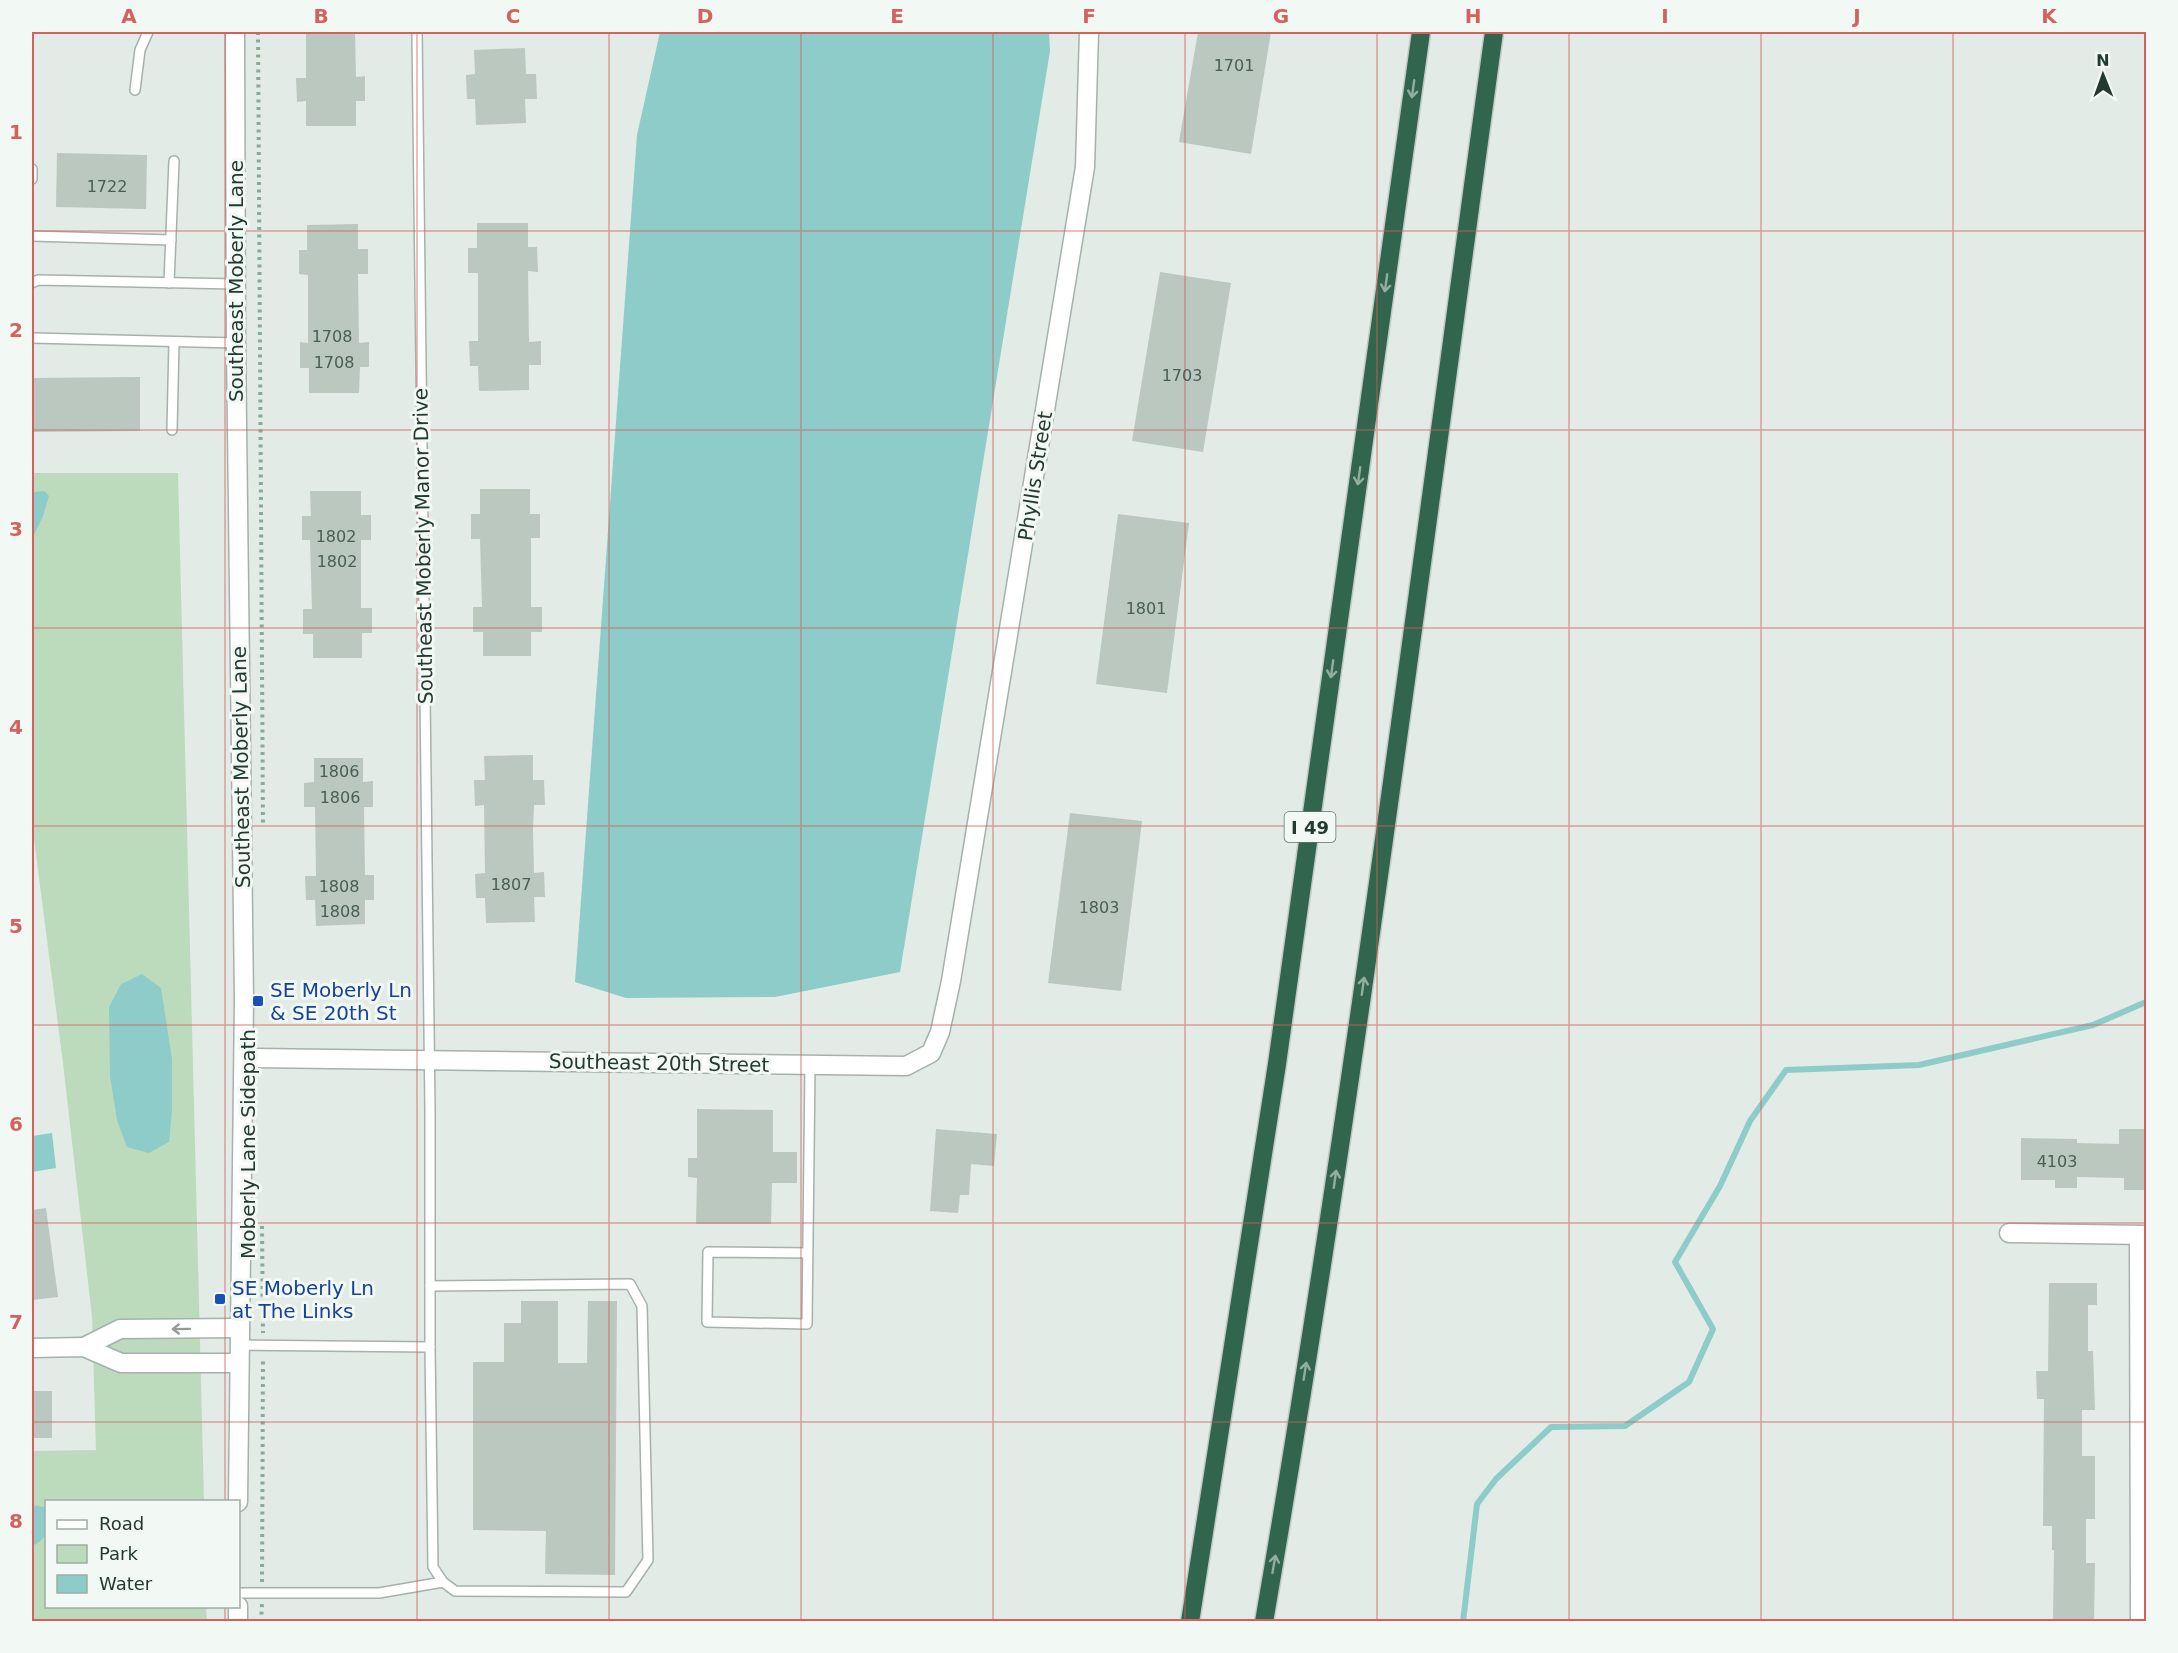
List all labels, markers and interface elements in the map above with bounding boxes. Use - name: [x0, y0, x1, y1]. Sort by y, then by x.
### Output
- text: A: [121, 4, 137, 28]
- text: B: [313, 4, 329, 28]
- text: C: [506, 4, 520, 28]
- text: D: [697, 4, 713, 28]
- text: E: [890, 4, 904, 28]
- text: F: [1082, 4, 1096, 28]
- text: G: [1273, 4, 1289, 28]
- text: H: [1465, 4, 1481, 28]
- text: I: [1661, 4, 1669, 28]
- text: J: [1851, 4, 1861, 28]
- text: K: [2041, 4, 2058, 28]
- north arrow: [2073, 45, 2133, 105]
- text: N: [2096, 51, 2110, 70]
- house number: 1701: [1214, 56, 1254, 75]
- one-way arrow: [1408, 79, 1419, 99]
- text: 1: [9, 120, 23, 144]
- street label: Southeast Moberly Lane: [224, 160, 248, 402]
- house number: 1722: [87, 177, 127, 196]
- one-way arrow: [1380, 272, 1391, 292]
- text: 2: [9, 318, 23, 342]
- house number: 1708: [312, 327, 352, 346]
- house number: 1708: [314, 353, 354, 372]
- house number: 1703: [1162, 366, 1202, 385]
- street label: Southeast Moberly Manor Drive: [408, 388, 438, 704]
- street label: Phyllis Street: [1013, 409, 1057, 542]
- one-way arrow: [1354, 465, 1365, 485]
- text: 3: [9, 517, 23, 541]
- house number: 1802: [316, 527, 356, 546]
- house number: 1802: [317, 552, 357, 571]
- house number: 1801: [1126, 599, 1166, 618]
- street label: Southeast Moberly Lane: [227, 646, 255, 888]
- one-way arrow: [1327, 658, 1338, 678]
- text: 4: [9, 715, 23, 739]
- house number: 1806: [319, 762, 359, 781]
- house number: 1806: [320, 788, 360, 807]
- road number: I 49: [1284, 812, 1336, 842]
- house number: 1807: [491, 875, 531, 894]
- house number: 1808: [319, 877, 359, 896]
- house number: 1803: [1079, 898, 1119, 917]
- house number: 1808: [320, 902, 360, 921]
- text: 5: [9, 914, 23, 938]
- one-way arrow: [1357, 976, 1368, 996]
- place label: SE Moberly Ln & SE 20th St: [270, 978, 412, 1025]
- marker: SE Moberly Ln & SE 20th St: [251, 994, 265, 1008]
- street label: Moberly Lane Sidepath: [236, 1029, 260, 1259]
- street label: Southeast 20th Street: [549, 1049, 770, 1077]
- text: 6: [9, 1112, 23, 1136]
- house number: 4103: [2037, 1152, 2077, 1171]
- one-way arrow: [1329, 1169, 1340, 1189]
- place label: SE Moberly Ln at The Links: [232, 1276, 374, 1323]
- marker: SE Moberly Ln at The Links: [213, 1292, 227, 1306]
- text: 7: [9, 1310, 23, 1334]
- one-way arrow: [172, 1323, 192, 1335]
- one-way arrow: [1299, 1362, 1310, 1382]
- legend: [45, 1500, 240, 1608]
- text: 8: [9, 1509, 23, 1533]
- text: Road: [99, 1513, 144, 1534]
- text: Park: [99, 1543, 138, 1564]
- one-way arrow: [1269, 1555, 1280, 1574]
- text: Water: [99, 1573, 153, 1594]

